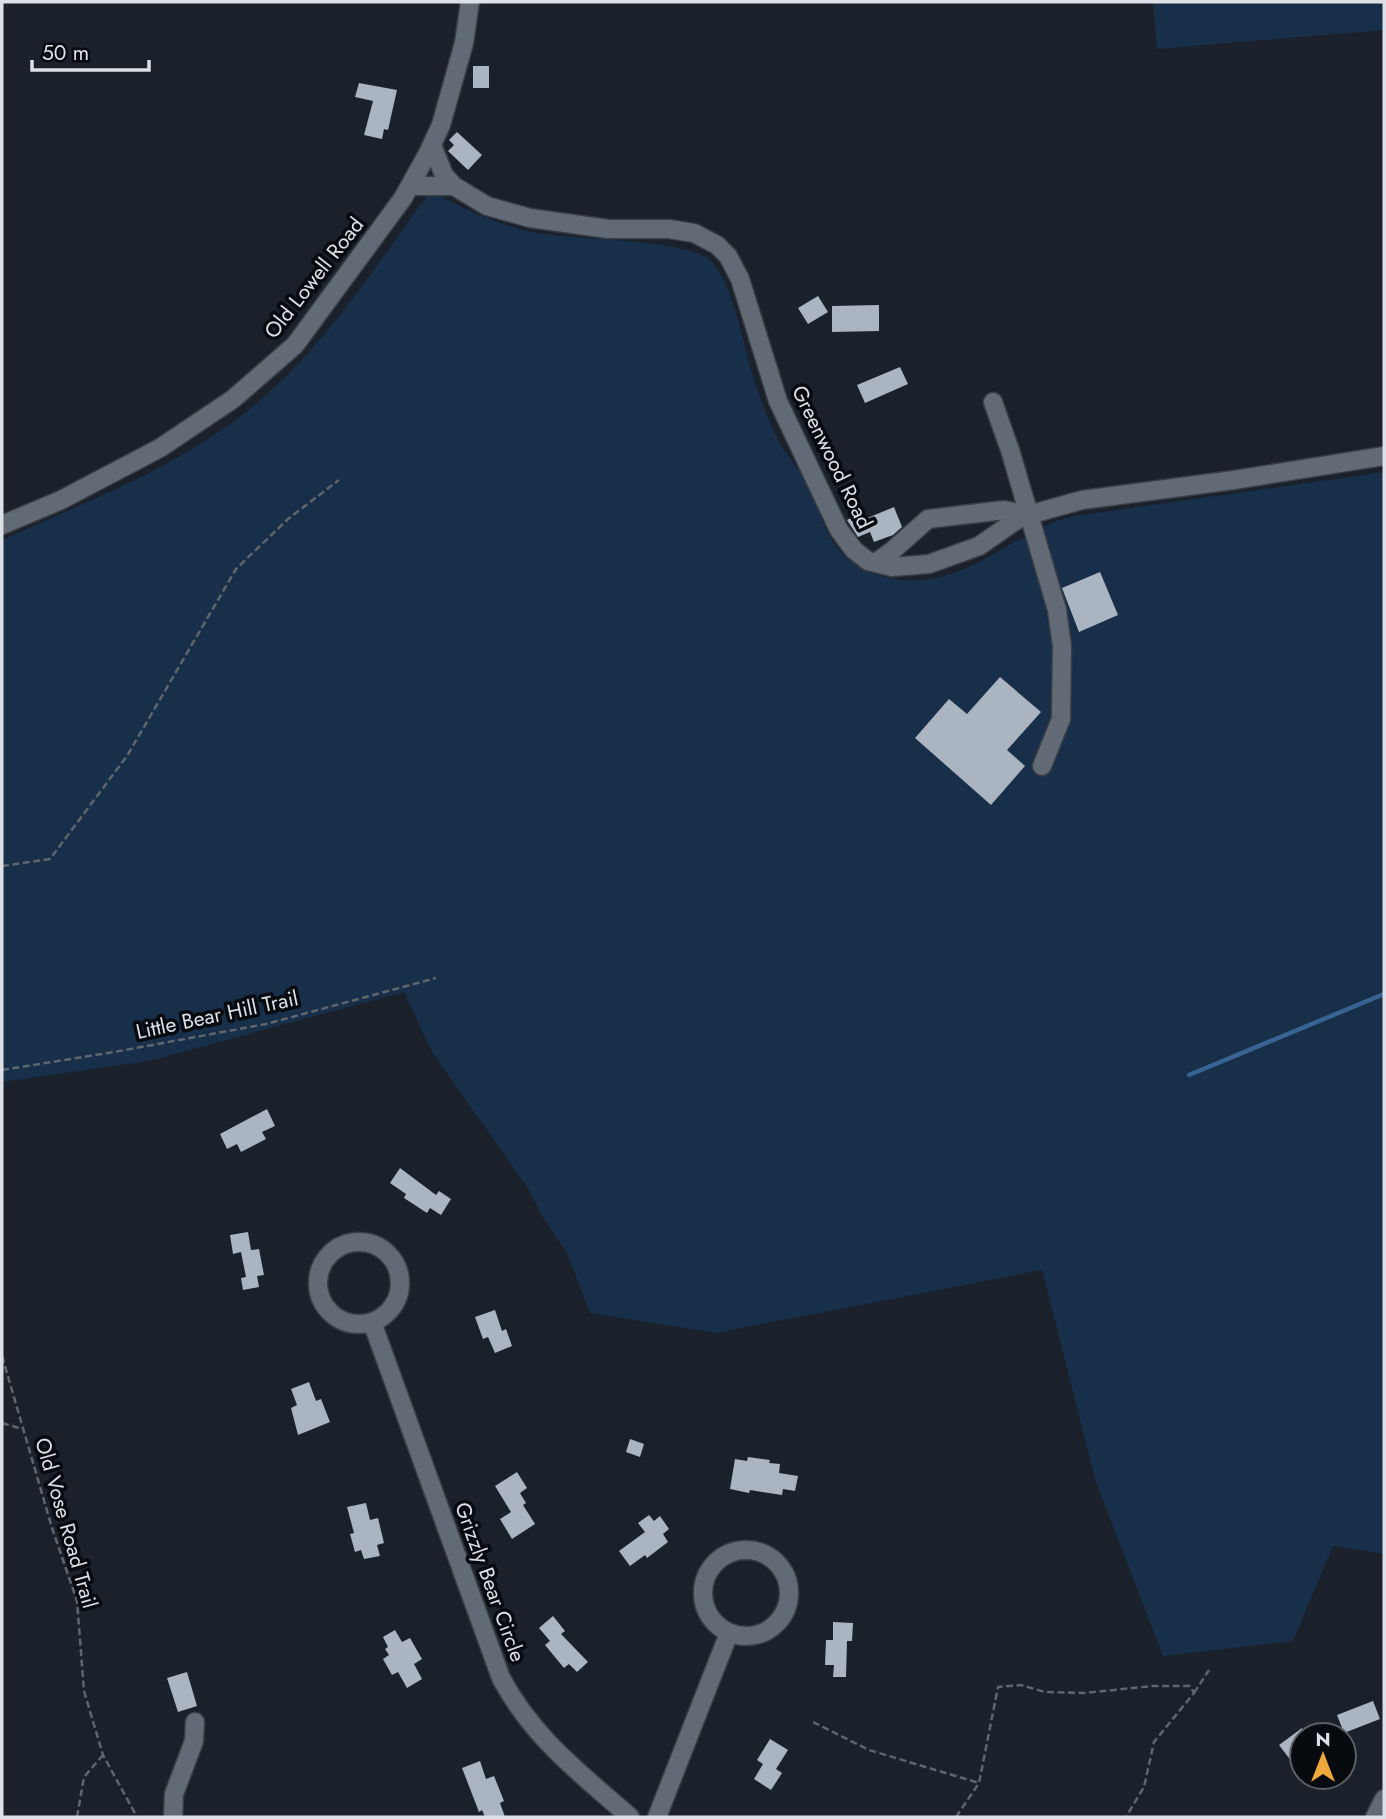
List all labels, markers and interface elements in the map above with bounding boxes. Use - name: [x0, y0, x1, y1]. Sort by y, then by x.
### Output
- scale bar: [32, 28, 149, 72]
- text: 50 m: [42, 38, 89, 68]
- street label: Old Lowell Road: [257, 211, 371, 345]
- street label: Greenwood Road: [784, 380, 880, 534]
- street label: Little Bear Hill Trail: [133, 983, 301, 1047]
- street label: Old Vose Road Trail: [27, 1434, 105, 1612]
- street label: Grizzly Bear Circle: [447, 1498, 533, 1666]
- north arrow: [1288, 1721, 1358, 1791]
- text: N: [1315, 1726, 1331, 1753]

